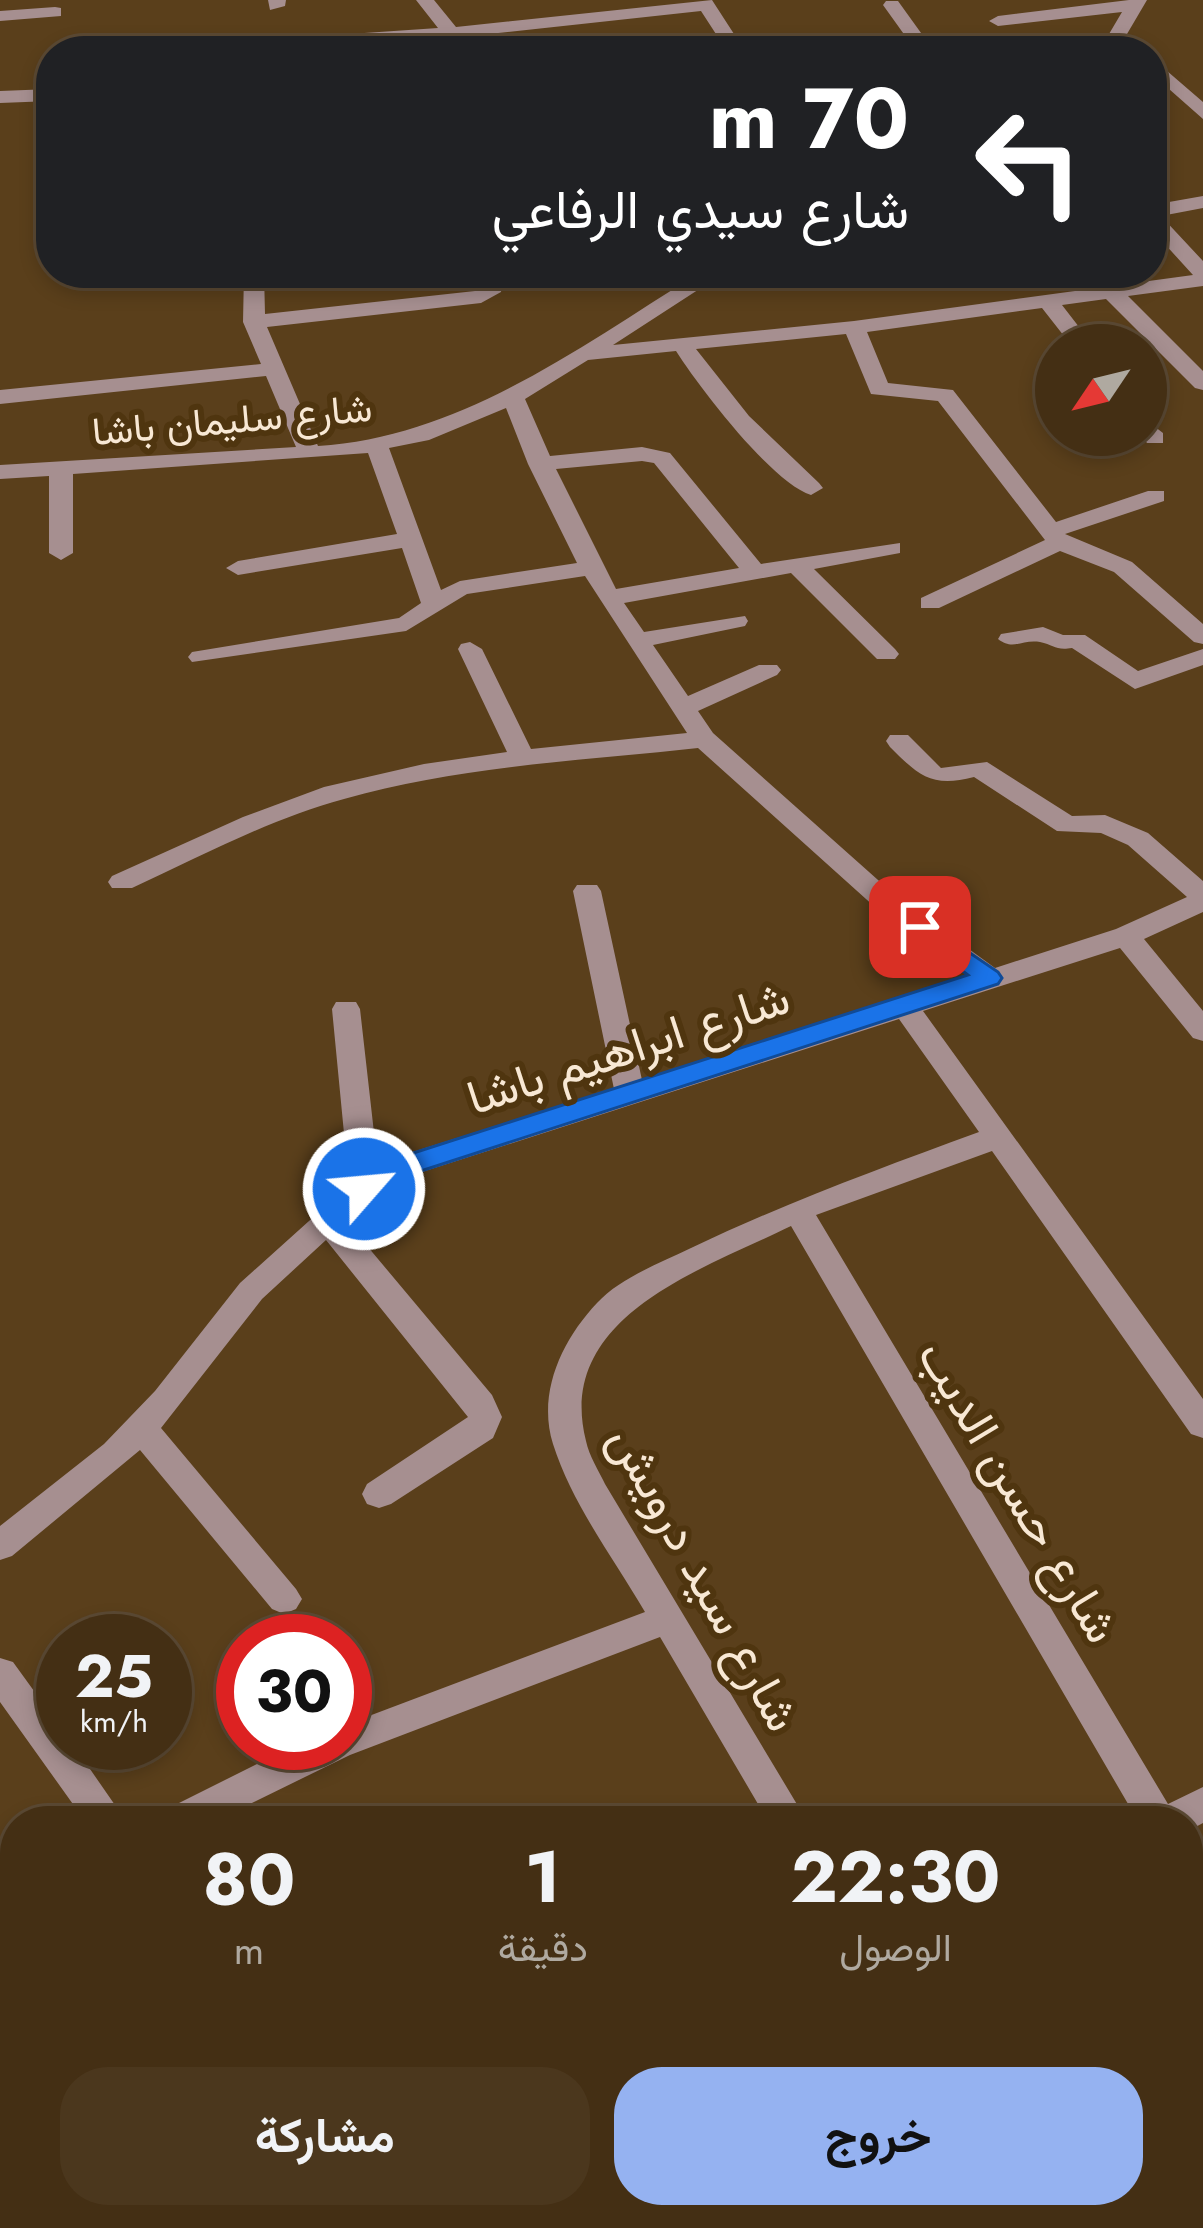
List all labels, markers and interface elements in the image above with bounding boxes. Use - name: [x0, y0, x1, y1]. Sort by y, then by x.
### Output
- text: 70 m: [709, 58, 909, 180]
- icon: left: [951, 84, 1107, 240]
- text: شارع سيدي الرفاعي: [492, 170, 909, 248]
- north arrow: [1035, 324, 1167, 456]
- map controls: [1035, 324, 1167, 456]
- street label: شارع سليمان باشا: [90, 379, 374, 460]
- pin: [869, 876, 971, 978]
- icon: arrive: [887, 894, 953, 960]
- street label: شارع ابراهيم باشا: [458, 963, 798, 1132]
- position arrow: [301, 1126, 427, 1252]
- street label: شارع حسن الديب: [901, 1327, 1136, 1656]
- street label: شارع سيد درويش: [592, 1413, 817, 1744]
- speed limit sign: 30: [216, 1614, 372, 1770]
- text: 25: [75, 1633, 153, 1720]
- text: km/h: [80, 1700, 148, 1743]
- text: 1: [525, 1825, 561, 1929]
- text: 22:30: [791, 1825, 1001, 1929]
- text: 80: [202, 1828, 295, 1932]
- text: دقيقة: [498, 1919, 588, 1976]
- text: الوصول: [839, 1919, 952, 1976]
- text: m: [234, 1922, 264, 1979]
- button: مشاركة: [60, 2067, 590, 2205]
- button: خروج: [614, 2067, 1143, 2205]

